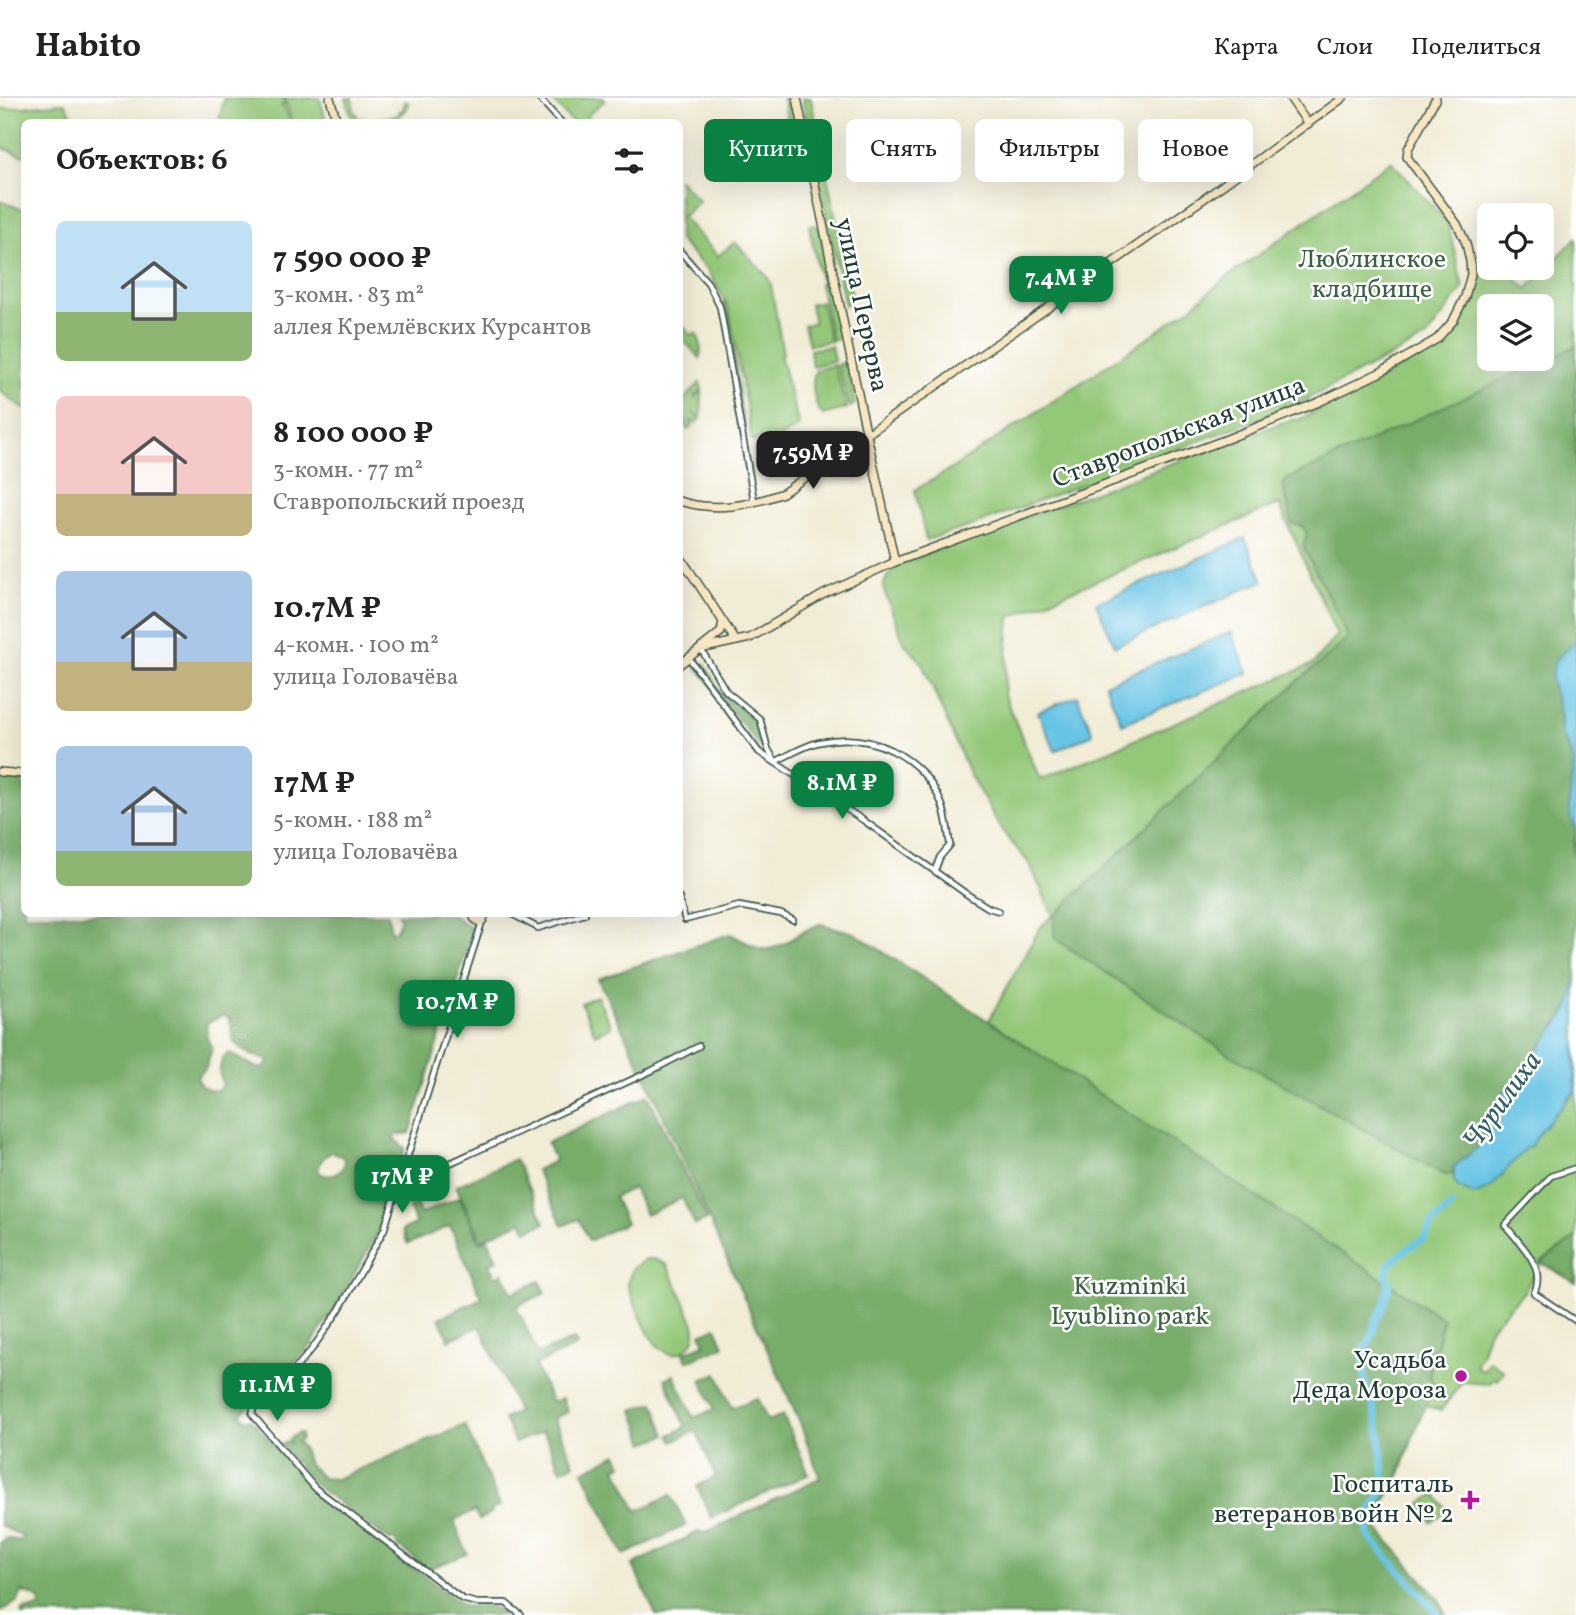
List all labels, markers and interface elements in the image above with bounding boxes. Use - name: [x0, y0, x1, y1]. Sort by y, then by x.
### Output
- text: Habito: [35, 25, 141, 71]
- text: Карта: [1214, 31, 1279, 65]
- text: Слои: [1317, 31, 1373, 65]
- text: Поделиться: [1411, 31, 1541, 65]
- chip: Купить: [704, 119, 832, 182]
- chip: Снять: [846, 119, 961, 182]
- chip: Фильтры: [975, 119, 1124, 182]
- chip: Новое: [1138, 119, 1253, 182]
- text: Объектов: 6: [56, 140, 228, 182]
- icon: filters: [610, 142, 648, 180]
- map controls: [1477, 203, 1554, 371]
- button: locate: [1477, 203, 1554, 280]
- street label: улица Перерва: [825, 214, 897, 396]
- text: 7 590 000 ₽: [273, 238, 431, 280]
- park label: Люблинское кладбище: [1298, 242, 1446, 308]
- icon: home: [112, 249, 196, 333]
- pin: 7.4M ₽: [1004, 256, 1118, 316]
- text: 7.4M ₽: [1025, 263, 1097, 295]
- text: 3-комн. · 83 m²: [273, 280, 424, 312]
- button: layers: [1477, 294, 1554, 371]
- text: аллея Кремлёвских Курсантов: [273, 312, 591, 344]
- street label: Ставропольская улица: [1047, 368, 1311, 498]
- text: 8 100 000 ₽: [273, 413, 433, 455]
- icon: home: [112, 424, 196, 508]
- pin: 7.59M ₽: [748, 432, 878, 491]
- text: 7.59M ₽: [772, 438, 854, 470]
- text: 3-комн. · 77 m²: [273, 455, 423, 487]
- text: Ставропольский проезд: [273, 487, 524, 519]
- text: 10.7M ₽: [273, 588, 381, 630]
- icon: home: [112, 599, 196, 683]
- text: 4-комн. · 100 m²: [273, 630, 439, 662]
- text: улица Головачёва: [273, 662, 459, 694]
- pin: 8.1M ₽: [785, 762, 899, 821]
- text: 17M ₽: [273, 763, 355, 805]
- text: 8.1M ₽: [807, 768, 877, 800]
- icon: home: [112, 774, 196, 858]
- text: 5-комн. · 188 m²: [273, 805, 432, 837]
- text: улица Головачёва: [273, 837, 459, 869]
- pin: 10.7M ₽: [392, 981, 522, 1040]
- text: 10.7M ₽: [416, 987, 498, 1019]
- water label: Чурилиха: [1454, 1044, 1552, 1158]
- pin: 17M ₽: [353, 1156, 451, 1215]
- text: 17M ₽: [371, 1162, 433, 1194]
- park label: Kuzminki Lyublino park: [1051, 1269, 1209, 1335]
- place label: Усадьба Деда Мороза: [1293, 1343, 1447, 1409]
- pin: 11.1M ₽: [212, 1364, 342, 1423]
- marker: Усадьба Деда Мороза: [1453, 1368, 1469, 1384]
- text: 11.1M ₽: [239, 1370, 315, 1402]
- place label: Госпиталь ветеранов войн № 2: [1214, 1467, 1454, 1533]
- marker: Госпиталь ветеранов войн № 2: [1460, 1490, 1480, 1510]

